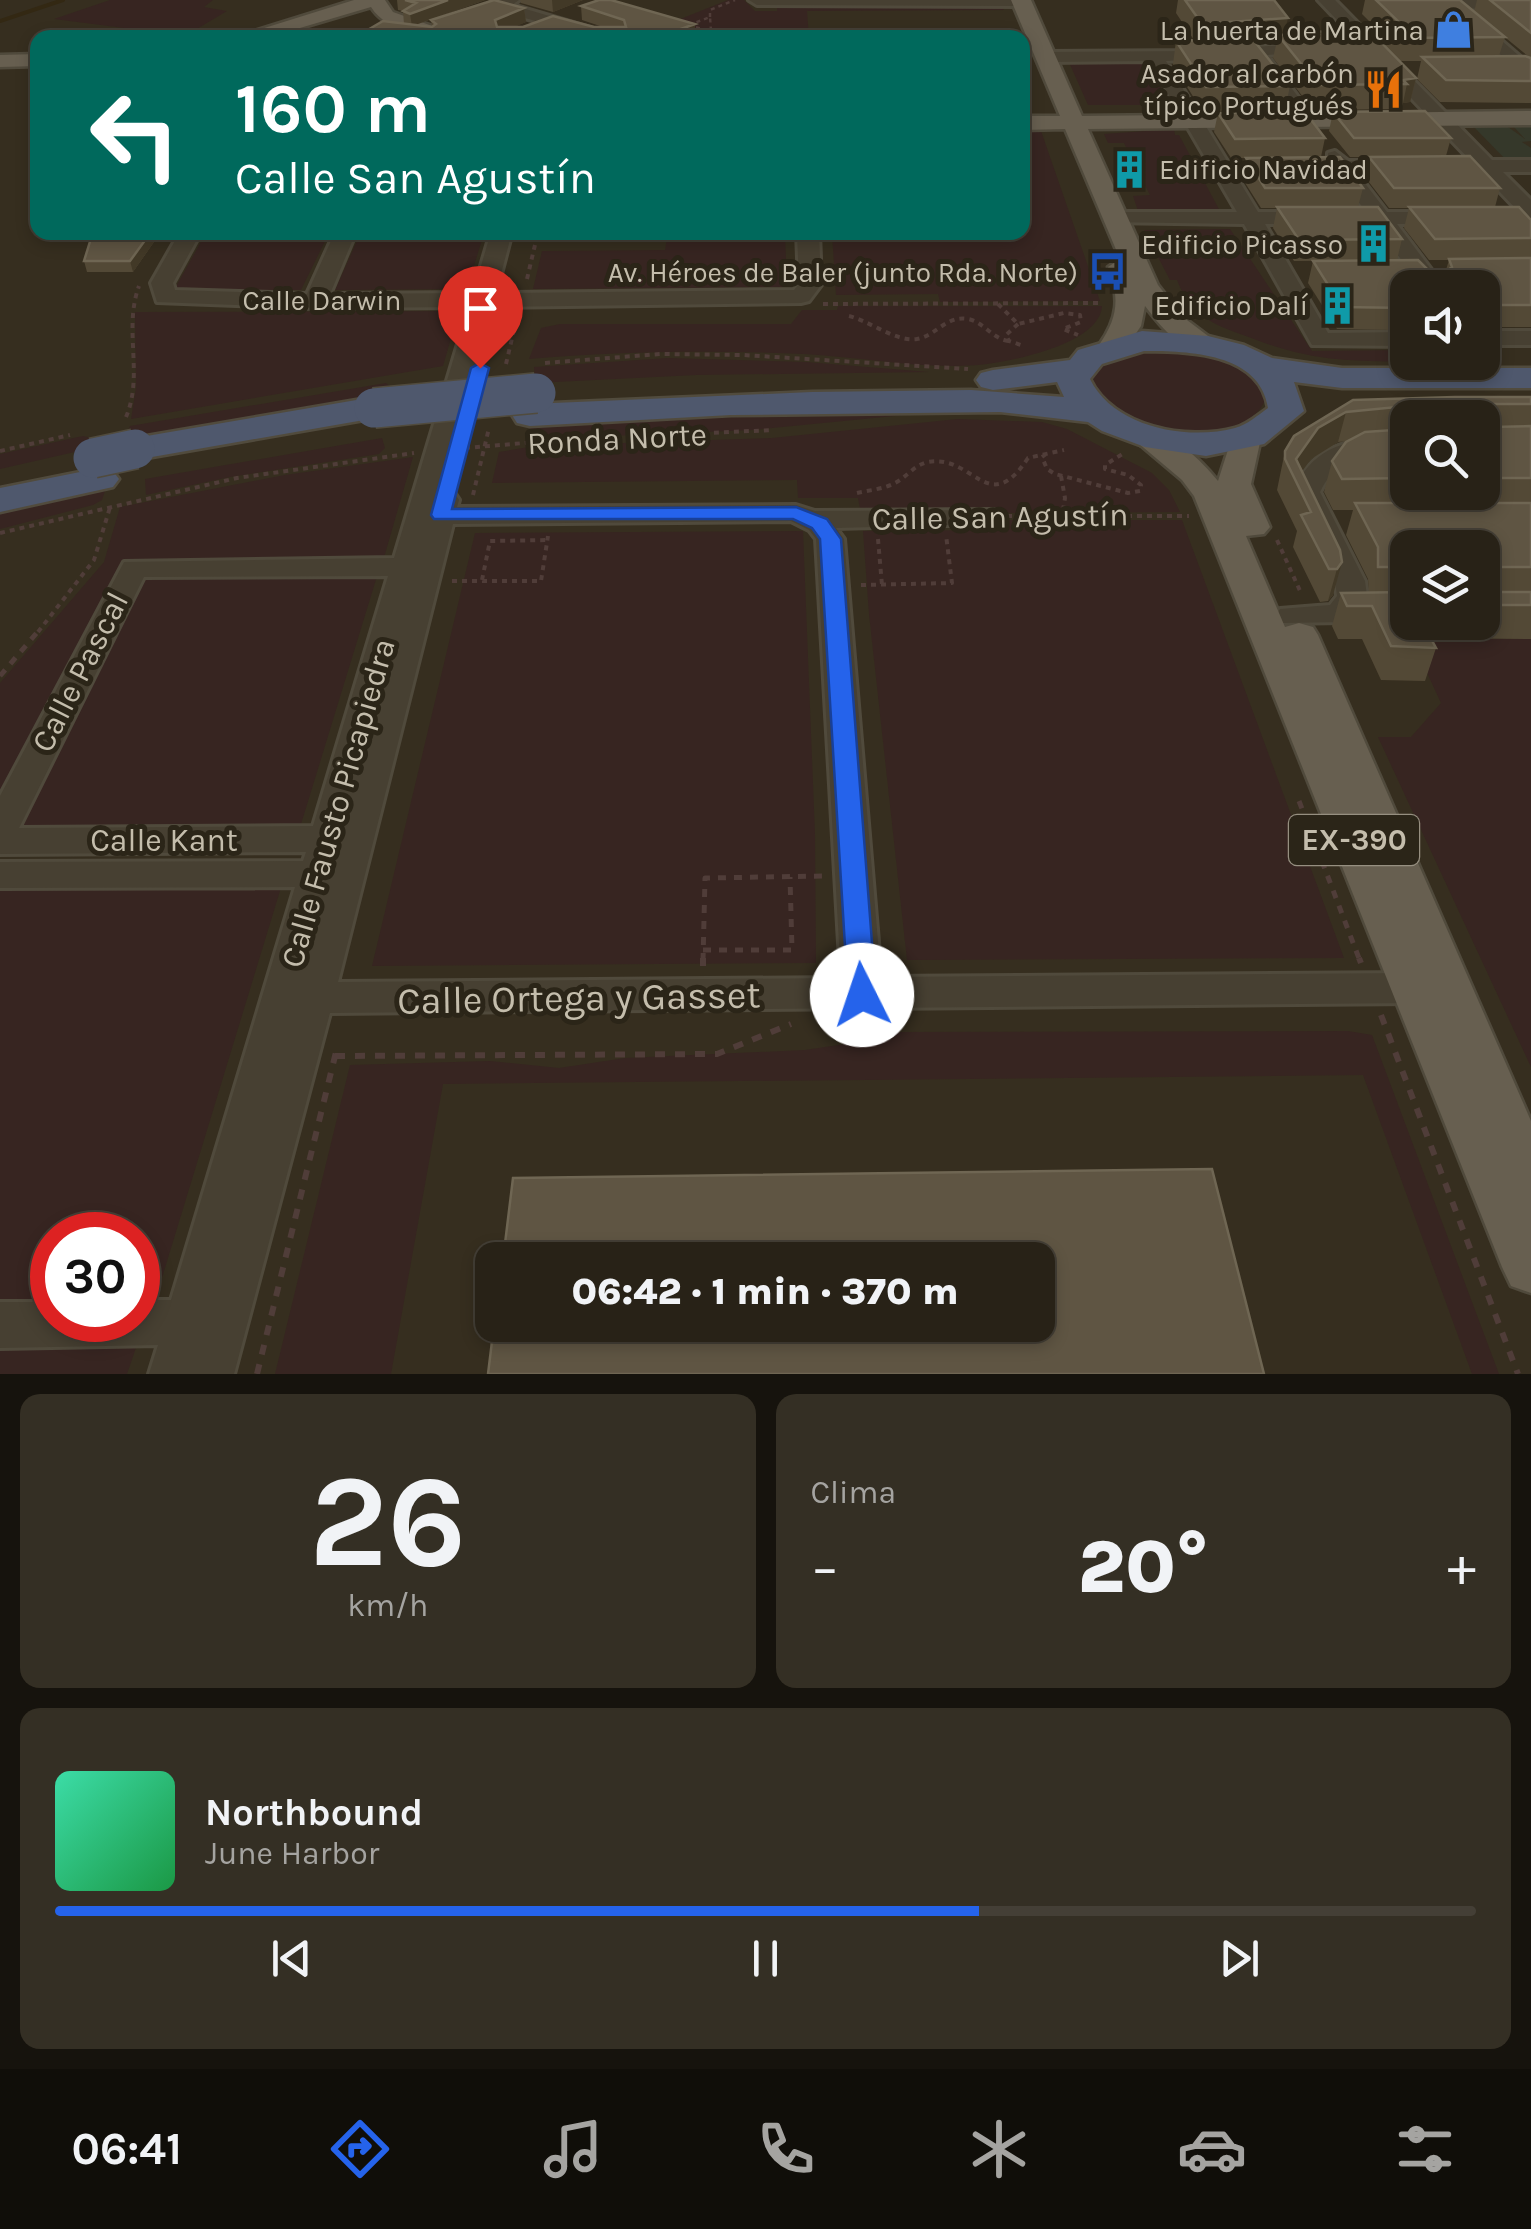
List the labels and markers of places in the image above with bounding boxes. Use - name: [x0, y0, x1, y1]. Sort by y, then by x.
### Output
- shop icon: La huerta de Martina: [1433, 9, 1475, 51]
- place label: La huerta de Martina: [1160, 14, 1424, 47]
- place label: Asador al carbón típico Portugués: [1140, 57, 1354, 122]
- restaurant icon: Asador al carbón típico Portugués: [1363, 68, 1405, 110]
- building icon: Edificio Navidad: [1108, 148, 1150, 190]
- place label: Edificio Navidad: [1159, 153, 1368, 186]
- building icon: Edificio Picasso: [1352, 223, 1394, 265]
- place label: Edificio Picasso: [1141, 228, 1343, 261]
- bus stop icon: Av. Héroes de Baler (junto Rda. Norte): [1087, 251, 1129, 293]
- place label: Av. Héroes de Baler (junto Rda. Norte): [608, 256, 1078, 289]
- pin: [438, 266, 523, 369]
- building icon: Edificio Dalí: [1317, 284, 1359, 326]
- place label: Edificio Dalí: [1155, 289, 1309, 322]

